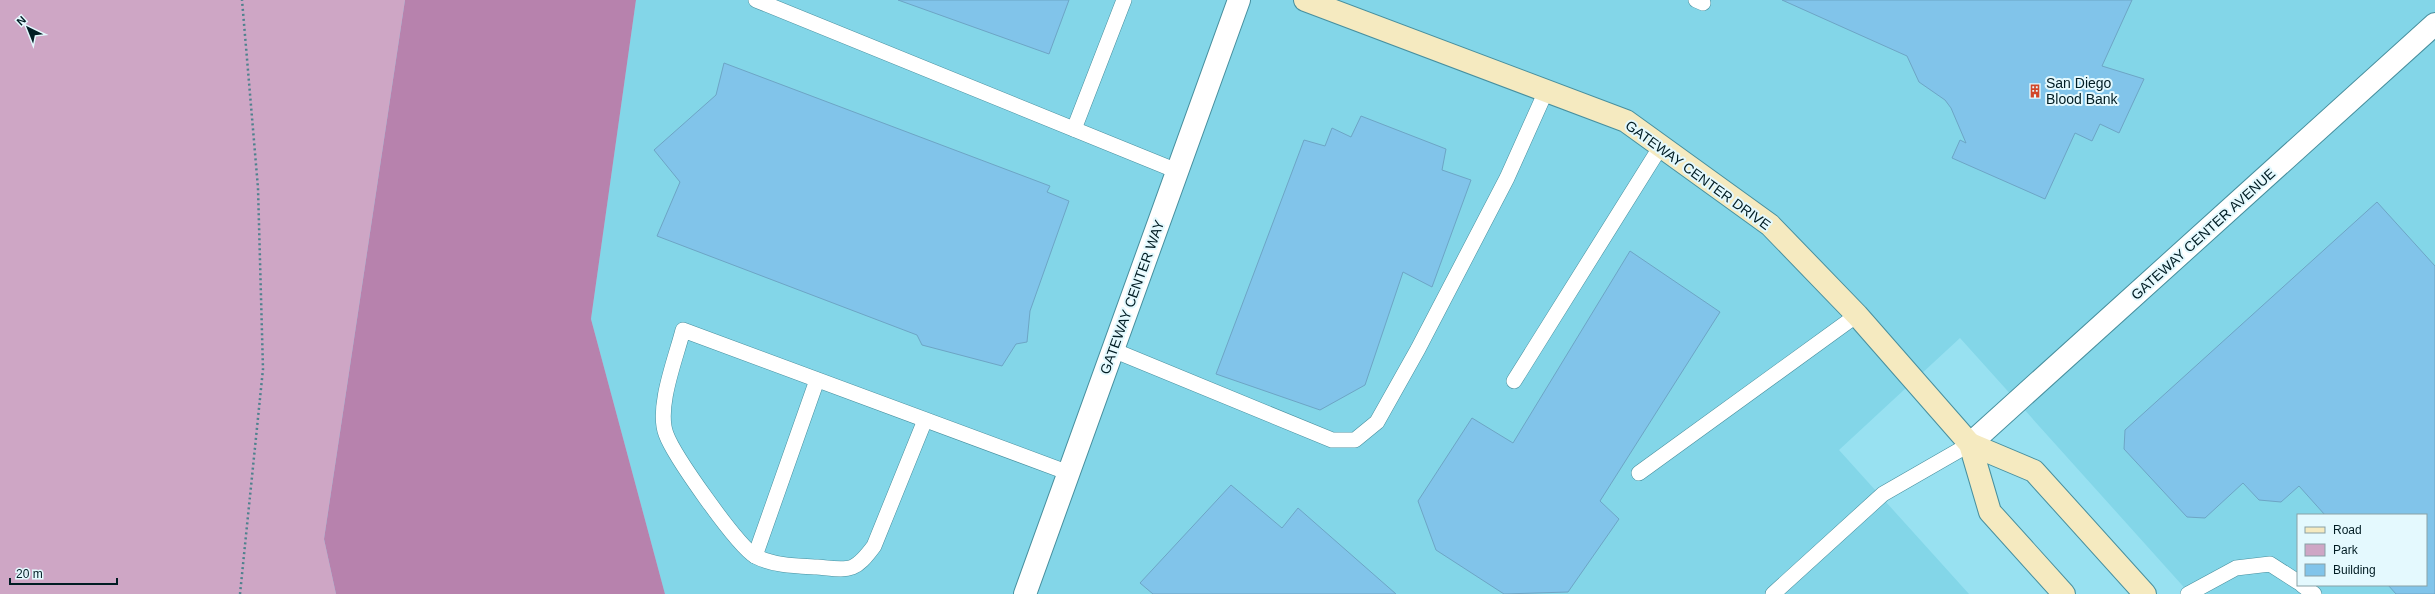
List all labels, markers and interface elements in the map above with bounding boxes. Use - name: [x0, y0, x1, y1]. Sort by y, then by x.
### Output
- north arrow: [8, 8, 48, 48]
- text: N: [14, 14, 28, 28]
- place label: San Diego Blood Bank: [2046, 75, 2119, 107]
- building icon: San Diego Blood Bank: [2027, 83, 2043, 99]
- street label: GATEWAY CENTER DRIVE: [1622, 117, 1774, 233]
- street label: GATEWAY CENTER AVENUE: [2128, 165, 2278, 303]
- street label: GATEWAY CENTER WAY: [1097, 217, 1168, 376]
- legend: [2297, 514, 2427, 586]
- text: Road: [2333, 523, 2362, 537]
- text: Park: [2333, 543, 2359, 557]
- scale bar: [10, 560, 117, 586]
- text: Building: [2333, 563, 2376, 577]
- text: 20 m: [16, 567, 43, 581]

